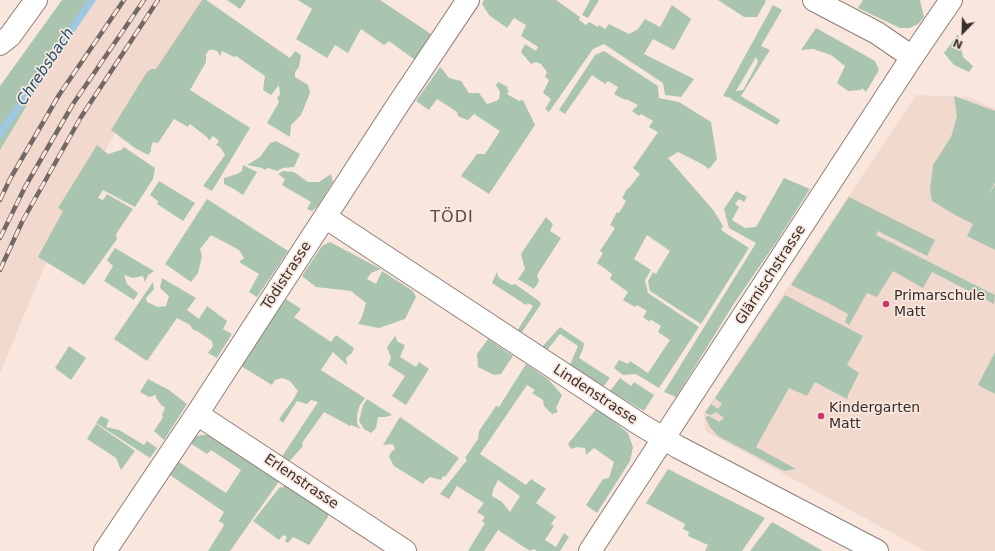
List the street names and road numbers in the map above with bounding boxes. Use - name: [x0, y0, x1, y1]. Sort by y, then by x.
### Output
- street label: Glärnischstrasse: [732, 222, 810, 328]
- street label: Tödistrasse: [259, 239, 315, 313]
- street label: Lindenstrasse: [550, 361, 640, 429]
- street label: Erlenstrasse: [261, 451, 341, 513]

